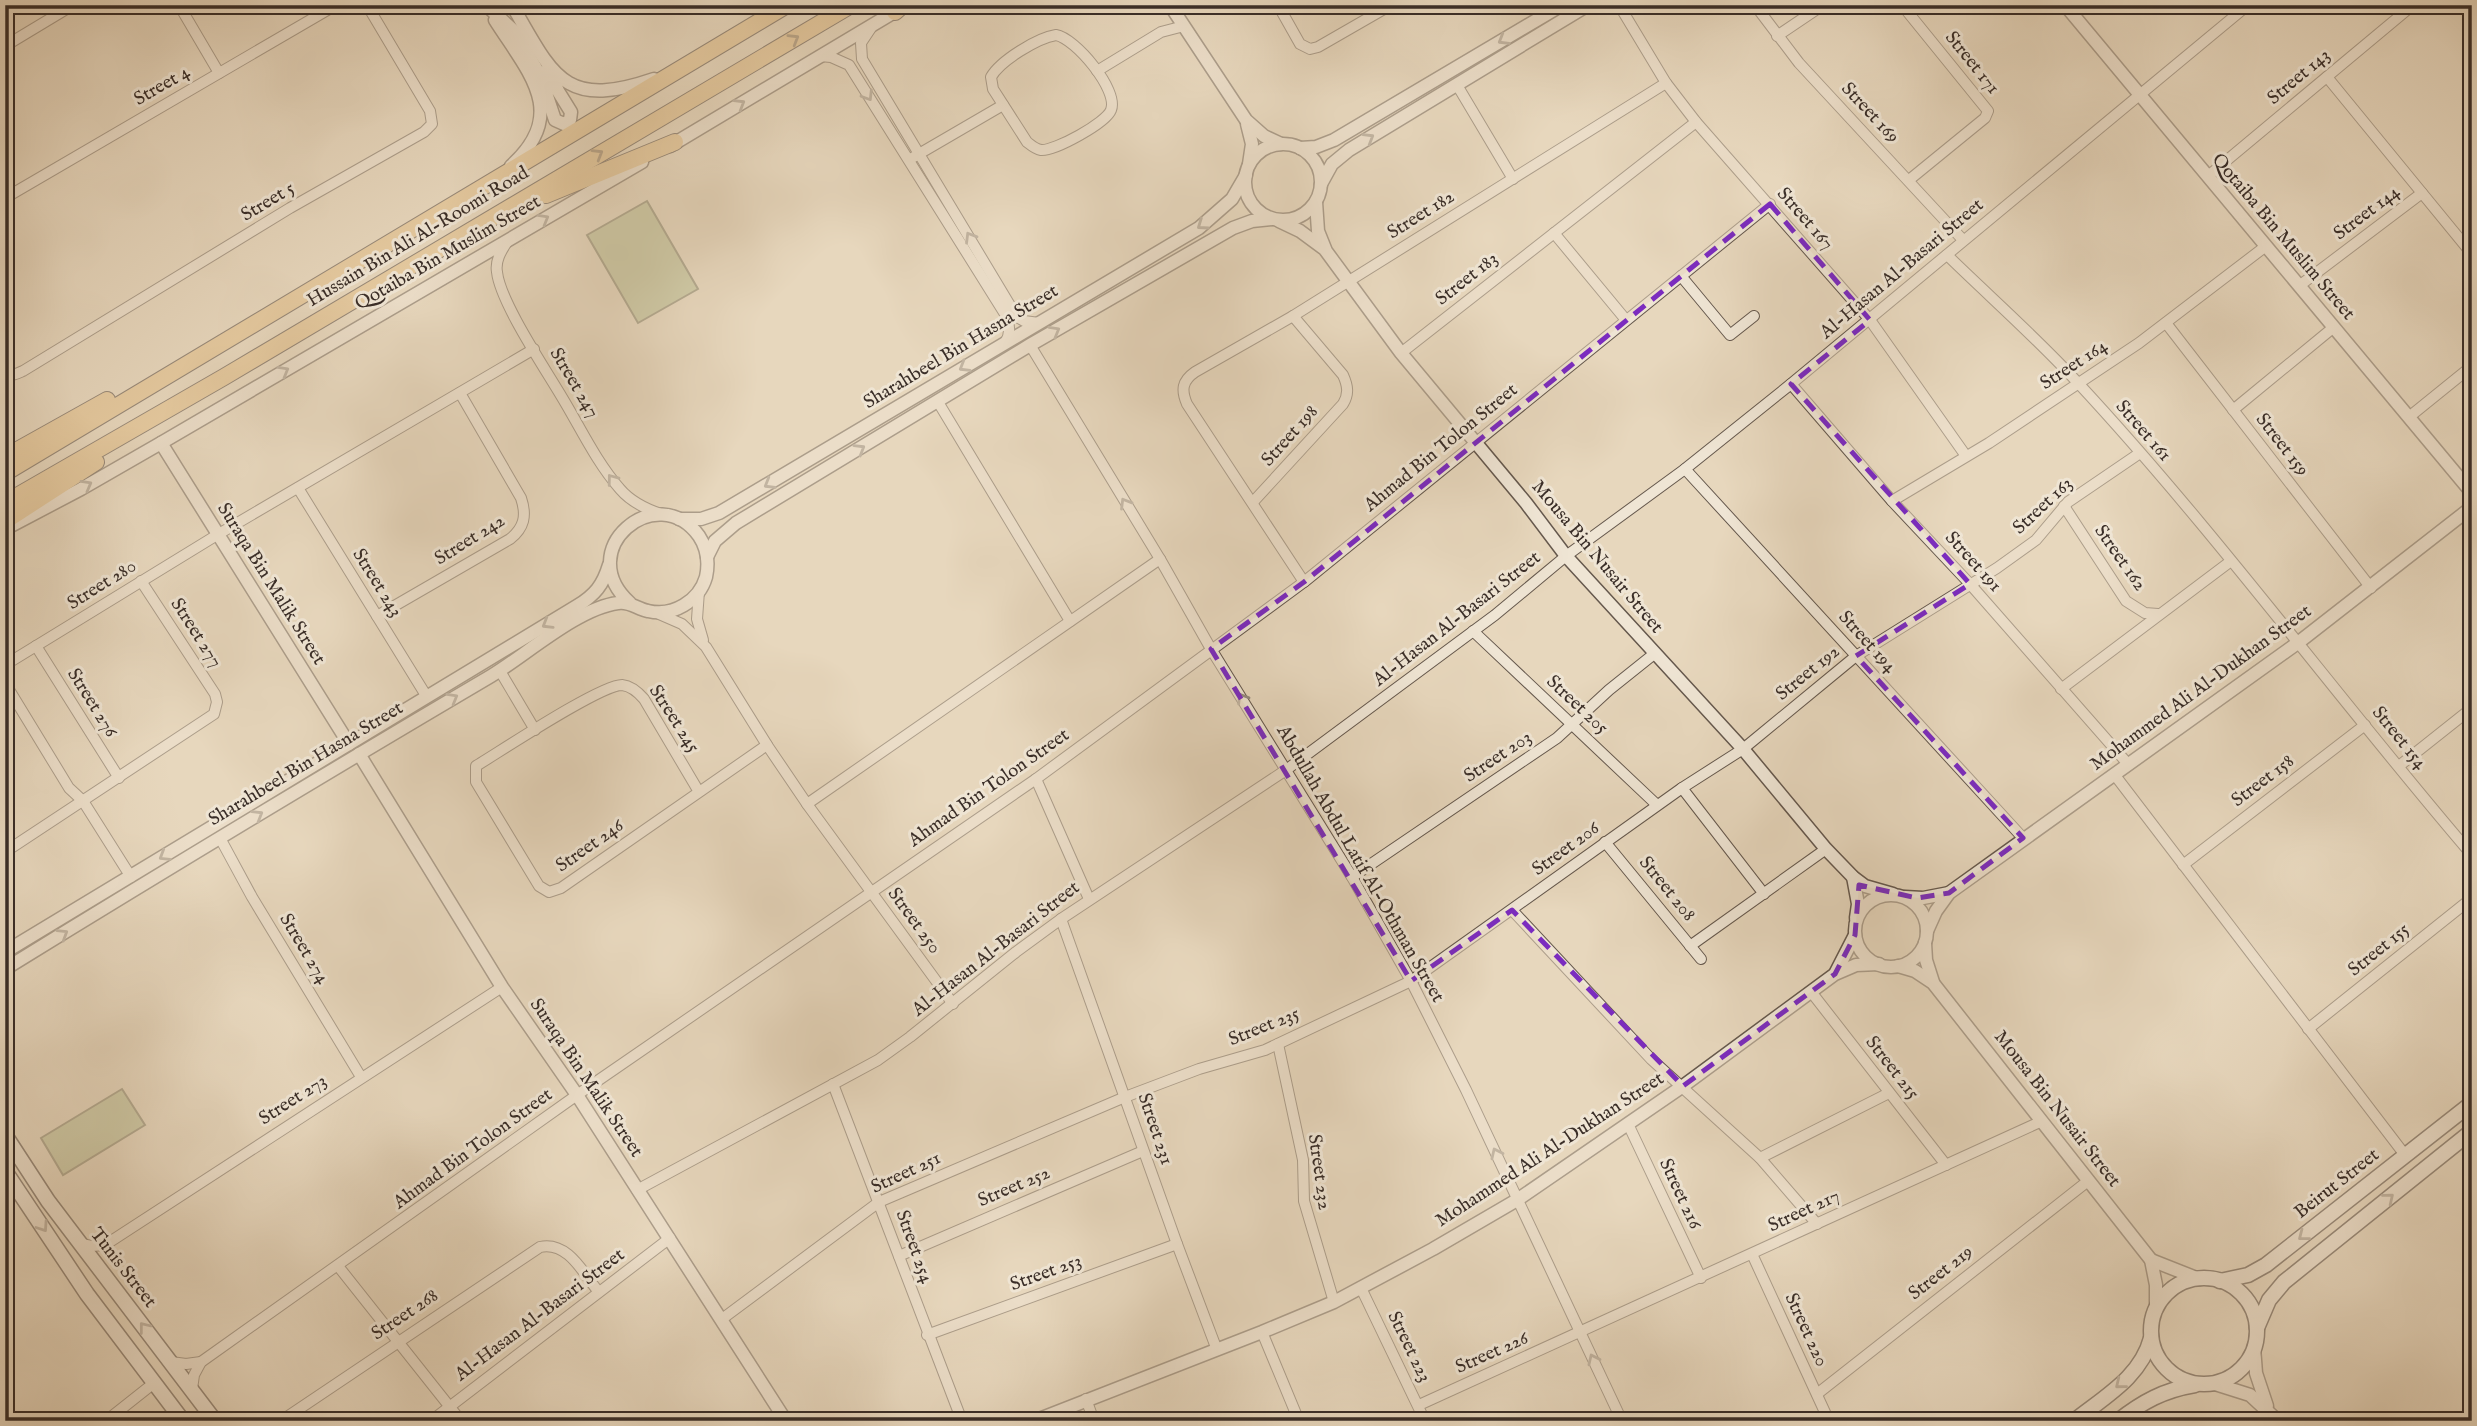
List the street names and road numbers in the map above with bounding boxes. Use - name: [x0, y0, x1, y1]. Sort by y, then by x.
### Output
- street label: Street 171: [1939, 27, 2005, 99]
- street label: Street 143: [2263, 44, 2335, 110]
- street label: Street 4: [130, 60, 195, 112]
- street label: Street 169: [1836, 77, 1904, 149]
- street label: Qotaiba Bin Muslim Street: [2206, 149, 2360, 326]
- street label: Hussain Bin Ali Al-Roomi Road: [303, 161, 534, 313]
- street label: Street 5: [237, 177, 299, 227]
- street label: Street 144: [2329, 180, 2406, 246]
- street label: Street 167: [1771, 183, 1839, 255]
- street label: Street 182: [1383, 185, 1459, 245]
- street label: Qotaiba Bin Muslim Street: [351, 190, 546, 316]
- street label: Al-Hasan Al-Basari Street: [1814, 193, 1989, 345]
- street label: Street 183: [1431, 247, 1503, 311]
- street label: Sharahbeel Bin Hasna Street: [859, 279, 1063, 415]
- street label: Street 164: [2036, 334, 2113, 396]
- street label: Street 247: [544, 343, 604, 423]
- street label: Ahmad Bin Tolon Street: [1358, 378, 1523, 518]
- street label: Street 161: [2110, 395, 2176, 467]
- street label: Street 198: [1256, 400, 1324, 472]
- street label: Street 159: [2250, 409, 2314, 481]
- street label: Street 163: [2008, 472, 2078, 540]
- street label: Mousa Bin Nusair Street: [1526, 475, 1668, 639]
- street label: Suraqa Bin Malik Street: [211, 499, 331, 670]
- street label: Street 242: [430, 509, 510, 571]
- street label: Street 162: [2089, 520, 2151, 596]
- street label: Street 191: [1939, 527, 2007, 597]
- street label: Street 243: [347, 544, 407, 622]
- street label: Al-Hasan Al-Basari Street: [1367, 546, 1546, 693]
- street label: Street 280: [63, 554, 141, 616]
- street label: Street 277: [165, 594, 227, 672]
- street label: Mohammed Ali Al-Dukhan Street: [2086, 599, 2317, 776]
- street label: Street 194: [1833, 606, 1902, 679]
- street label: Street 192: [1771, 640, 1845, 706]
- street label: Street 276: [61, 664, 123, 743]
- street label: Street 205: [1541, 670, 1613, 740]
- street label: Street 245: [643, 680, 705, 758]
- street label: Sharahbeel Bin Hasna Street: [204, 696, 408, 832]
- street label: Street 154: [2366, 701, 2432, 775]
- street label: Abdullah Abdul Latif Al-Othman Street: [1270, 720, 1450, 1007]
- street label: Ahmad Bin Tolon Street: [903, 723, 1075, 853]
- street label: Street 203: [1459, 726, 1537, 788]
- street label: Street 158: [2227, 750, 2299, 812]
- street label: Street 246: [551, 813, 629, 878]
- street label: Street 206: [1528, 816, 1605, 882]
- street label: Street 208: [1633, 852, 1701, 926]
- street label: Al-Hasan Al-Basari Street: [906, 876, 1085, 1023]
- street label: Street 250: [882, 883, 946, 959]
- street label: Street 274: [274, 909, 335, 989]
- street label: Street 155: [2343, 918, 2415, 982]
- street label: Suraqa Bin Malik Street: [524, 994, 648, 1162]
- street label: Street 235: [1225, 1002, 1303, 1052]
- street label: Mousa Bin Nusair Street: [1988, 1026, 2126, 1193]
- street label: Street 215: [1860, 1031, 1924, 1105]
- street label: Mohammed Ali Al-Dukhan Street: [1431, 1067, 1669, 1233]
- street label: Street 273: [255, 1069, 331, 1131]
- street label: Ahmad Bin Tolon Street: [388, 1083, 558, 1215]
- street label: Street 231: [1132, 1090, 1178, 1168]
- street label: Street 232: [1302, 1133, 1336, 1212]
- street label: Beirut Street: [2290, 1143, 2385, 1225]
- street label: Street 251: [867, 1146, 945, 1200]
- street label: Street 216: [1653, 1155, 1707, 1234]
- street label: Street 252: [974, 1161, 1054, 1213]
- street label: Street 217: [1764, 1184, 1844, 1238]
- street label: Street 254: [890, 1207, 939, 1288]
- street label: Tunis Street: [84, 1223, 162, 1313]
- street label: Street 219: [1904, 1240, 1978, 1306]
- street label: Al-Hasan Al-Basari Street: [450, 1243, 630, 1387]
- street label: Street 253: [1007, 1249, 1085, 1297]
- street label: Street 268: [367, 1284, 443, 1346]
- street label: Street 220: [1779, 1289, 1833, 1371]
- street label: Street 223: [1381, 1307, 1437, 1387]
- street label: Street 226: [1452, 1326, 1533, 1380]

